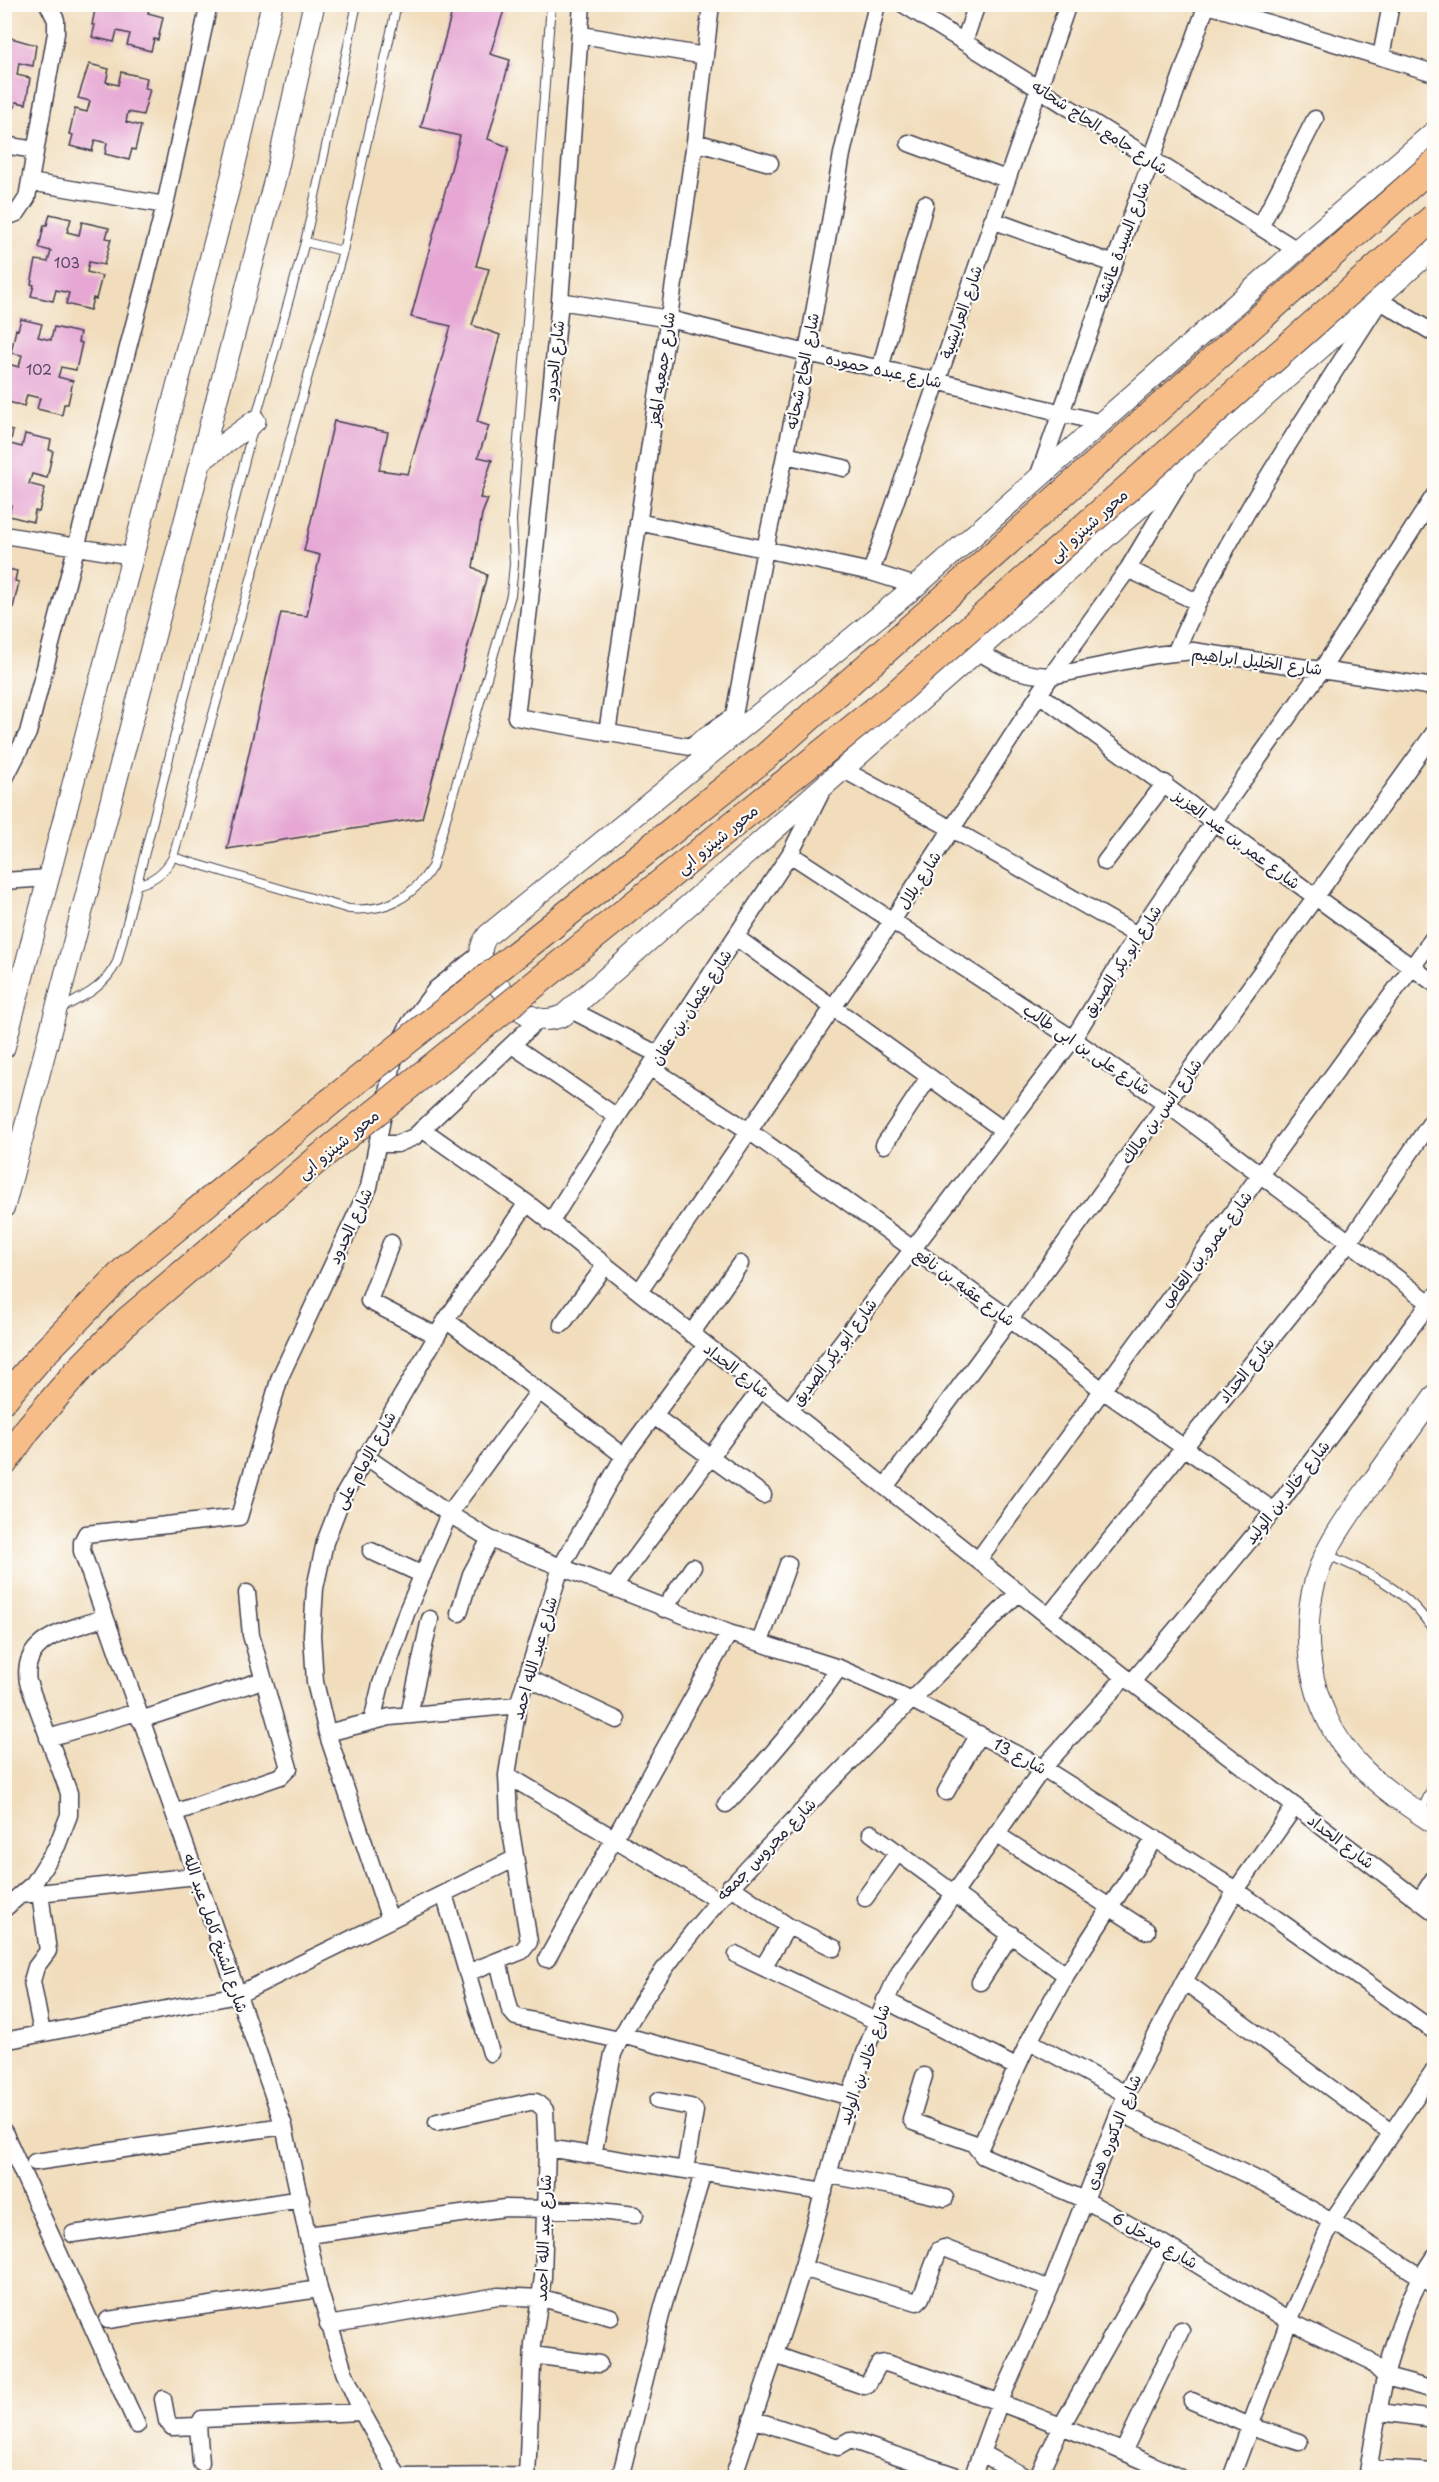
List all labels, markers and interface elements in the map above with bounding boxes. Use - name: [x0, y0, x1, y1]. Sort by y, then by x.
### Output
- street label: شارع جامع الحاج شحاته: [1027, 73, 1173, 180]
- street label: شارع السيدة عائشة: [1088, 178, 1155, 306]
- house number: 103: [54, 252, 80, 273]
- street label: شارع العرايشية: [933, 262, 988, 362]
- street label: شارع جمعيه المعز: [640, 310, 681, 430]
- street label: شارع الحاج شحاته: [778, 310, 825, 431]
- street label: شارع الحدود: [537, 319, 570, 403]
- street label: شارع عبده حموده: [824, 345, 945, 394]
- house number: 102: [26, 359, 52, 380]
- street label: محور شينزو ابى: [1042, 482, 1132, 566]
- street label: شارع الخليل ابراهيم: [1190, 640, 1324, 682]
- street label: شارع عمر بن عبد العزيز: [1167, 781, 1306, 895]
- street label: محور شينزو ابى: [670, 798, 763, 879]
- street label: شارع بلال: [890, 846, 947, 914]
- street label: شارع ابو بكر الصديق: [1076, 900, 1167, 1022]
- street label: شارع عثمان بن عفان: [644, 944, 738, 1070]
- street label: شارع على بن ابى طالب: [1018, 996, 1156, 1101]
- street label: شارع انس بن مالك: [1114, 1053, 1208, 1169]
- street label: محور شينزو ابى: [291, 1103, 384, 1184]
- street label: شارع الحدود: [321, 1183, 378, 1268]
- street label: شارع عمرو بن العاص: [1153, 1185, 1258, 1312]
- street label: شارع عقبه بن نافع: [910, 1241, 1021, 1332]
- street label: شارع ابو بكر الصديق: [785, 1292, 883, 1411]
- street label: شارع الحداد: [1211, 1331, 1280, 1408]
- street label: شارع الحداد: [699, 1336, 776, 1404]
- street label: شارع الإمام على: [327, 1406, 403, 1514]
- street label: شارع خالد بن الوليد: [1238, 1434, 1335, 1549]
- street label: شارع عبد الله احمد: [504, 1593, 563, 1722]
- street label: شارع 13: [989, 1731, 1052, 1780]
- street label: شارع محروس جمعه: [710, 1792, 821, 1906]
- street label: شارع الحداد: [1303, 1807, 1380, 1874]
- street label: شارع الشيخ كامل عبد الله: [177, 1850, 256, 2016]
- street label: شارع خالد بن الوليد: [831, 2000, 896, 2128]
- street label: شارع الدكتوره هدى: [1078, 2070, 1147, 2193]
- street label: شارع عبد الله احمد: [528, 2174, 557, 2302]
- street label: شارع مدخل 6: [1107, 2205, 1203, 2274]

